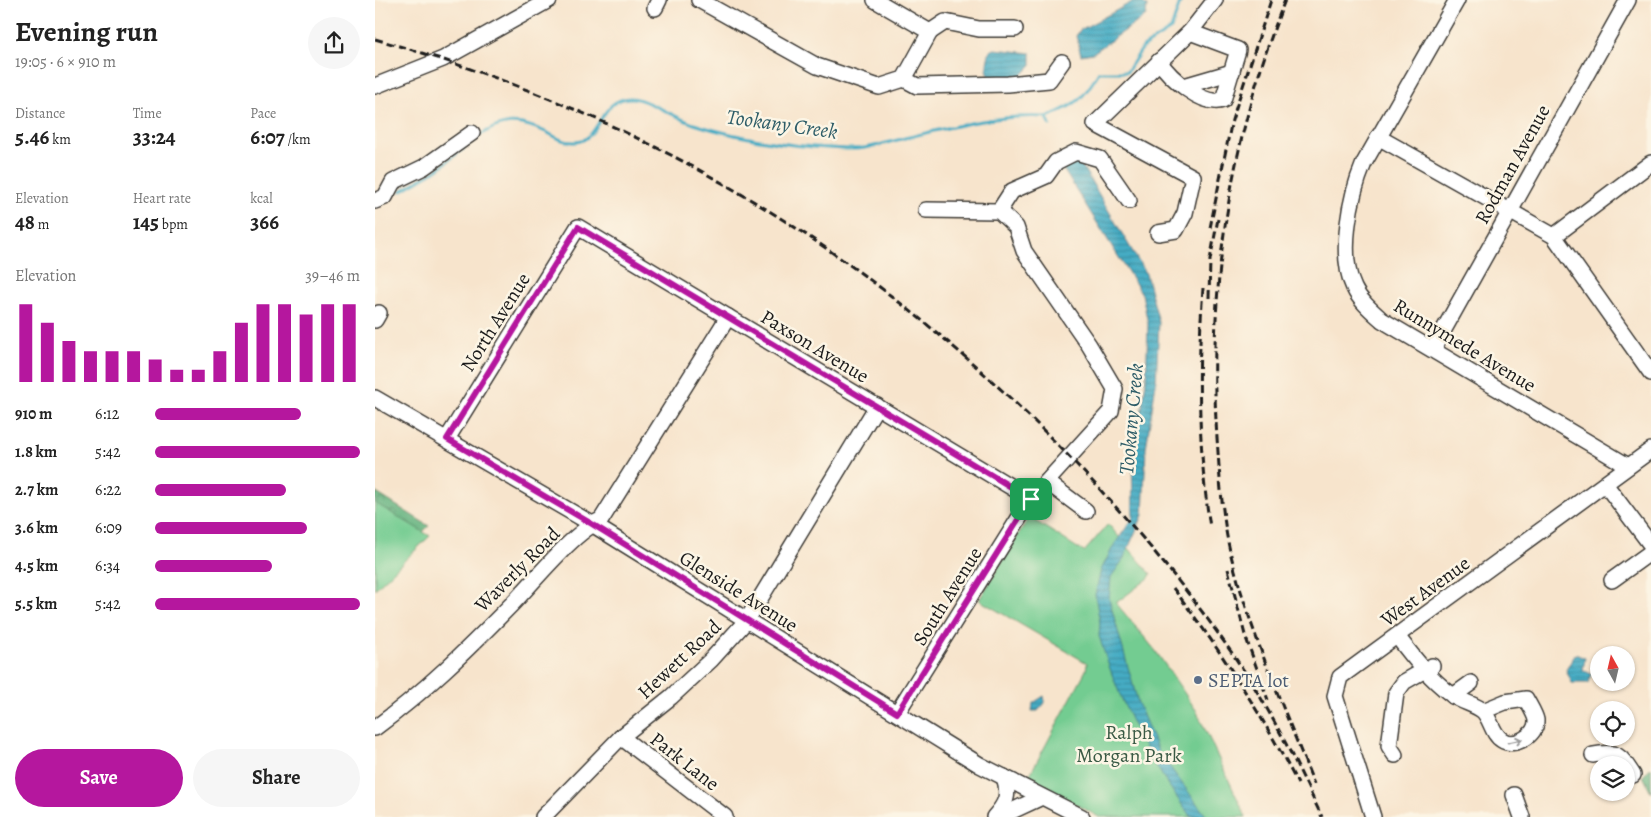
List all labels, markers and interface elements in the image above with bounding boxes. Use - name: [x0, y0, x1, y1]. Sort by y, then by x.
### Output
- text: Evening run: [15, 13, 158, 51]
- button: share: [308, 17, 360, 69]
- text: 19:05 · 6 × 910 m: [15, 51, 116, 73]
- street label: Rodman Avenue: [1468, 100, 1556, 229]
- water label: Tookany Creek: [725, 102, 839, 146]
- text: Distance: [15, 104, 65, 123]
- text: Time: [133, 104, 162, 123]
- text: Pace: [250, 104, 276, 123]
- text: 5.46: [15, 123, 49, 151]
- text: 33:24: [133, 123, 176, 151]
- text: 6:07: [250, 123, 285, 151]
- text: km: [49, 130, 71, 149]
- text: /km: [285, 130, 311, 149]
- text: Elevation: [15, 189, 69, 208]
- text: Heart rate: [133, 189, 191, 208]
- text: kcal: [250, 189, 273, 208]
- text: 48: [15, 208, 35, 236]
- text: 145: [133, 208, 159, 236]
- text: 366: [250, 208, 279, 236]
- text: m: [35, 215, 49, 234]
- text: bpm: [159, 215, 188, 234]
- text: Elevation: [15, 265, 76, 287]
- text: 39–46 m: [305, 265, 360, 287]
- street label: North Avenue: [454, 267, 537, 377]
- street label: Runnymede Avenue: [1388, 292, 1541, 399]
- street label: Paxson Avenue: [756, 303, 874, 389]
- water label: Tookany Creek: [1112, 362, 1150, 476]
- text: 910 m: [15, 403, 52, 425]
- text: 6:12: [95, 403, 119, 425]
- text: 1.8 km: [15, 441, 57, 463]
- text: 5:42: [95, 441, 121, 463]
- pin: [1010, 478, 1052, 520]
- text: 2.7 km: [15, 479, 58, 501]
- text: 6:22: [95, 479, 121, 501]
- icon: arrive: [1017, 485, 1045, 513]
- text: 3.6 km: [15, 517, 58, 539]
- text: 6:09: [95, 517, 122, 539]
- street label: Waverly Road: [468, 521, 566, 619]
- street label: South Avenue: [906, 542, 989, 651]
- street label: Glenside Avenue: [674, 544, 803, 639]
- street label: West Avenue: [1374, 550, 1475, 634]
- text: 4.5 km: [15, 555, 58, 577]
- text: 6:34: [95, 555, 120, 577]
- text: 5.5 km: [15, 593, 58, 615]
- text: 5:42: [95, 593, 121, 615]
- street label: Hewett Road: [632, 613, 727, 705]
- north arrow: [1590, 646, 1635, 691]
- map controls: [1590, 646, 1635, 801]
- place label: SEPTA lot: [1208, 667, 1289, 694]
- marker: SEPTA lot: [1192, 674, 1204, 686]
- button: locate: [1590, 701, 1635, 746]
- park label: Ralph Morgan Park: [1076, 719, 1182, 769]
- street label: Park Lane: [645, 726, 725, 797]
- one-way arrow: [1507, 735, 1523, 745]
- button: Save: [15, 749, 183, 807]
- button: Share: [193, 749, 360, 807]
- button: layers: [1590, 756, 1635, 801]

